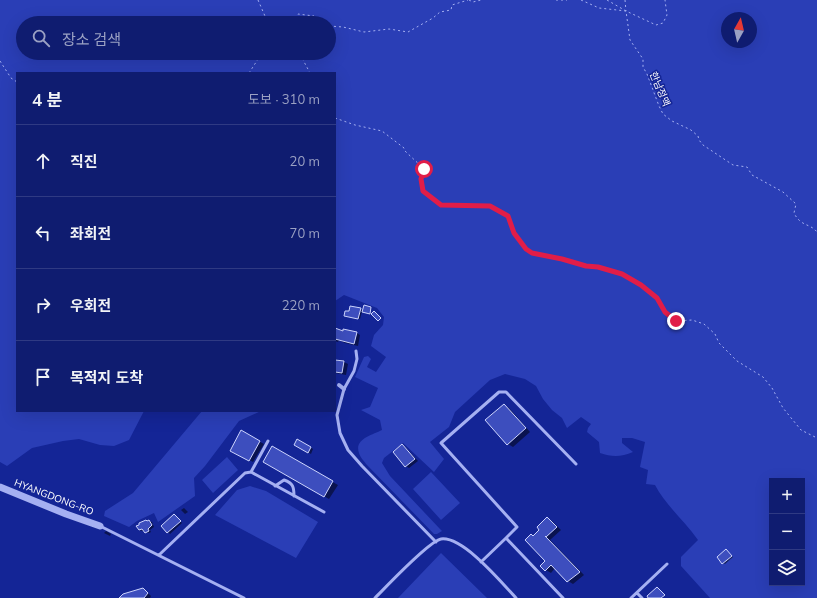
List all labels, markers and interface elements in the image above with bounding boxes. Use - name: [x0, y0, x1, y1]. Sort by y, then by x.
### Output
- north arrow: [721, 12, 757, 48]
- search box: [16, 16, 336, 60]
- icon: search: [30, 27, 52, 49]
- text: 장소 검색: [62, 30, 121, 49]
- street label: 한남정맥: [647, 70, 673, 108]
- text: 4 분: [32, 89, 63, 110]
- text: 도보 · 310 m: [248, 91, 320, 107]
- icon: ahead: [32, 150, 54, 172]
- text: 직진: [70, 152, 98, 171]
- text: 20 m: [290, 153, 320, 169]
- route start: [415, 160, 433, 178]
- icon: left: [32, 222, 54, 244]
- text: 좌회전: [70, 224, 111, 243]
- text: 70 m: [290, 225, 320, 241]
- icon: right: [32, 294, 54, 316]
- text: 우회전: [70, 296, 111, 315]
- text: 220 m: [282, 297, 320, 313]
- route end: [667, 312, 685, 330]
- icon: arrive: [32, 366, 54, 388]
- text: 목적지 도착: [70, 368, 143, 387]
- street label: HYANGDONG-RO: [12, 476, 96, 518]
- map controls: [769, 478, 805, 586]
- button: +: [769, 478, 805, 514]
- button: −: [769, 514, 805, 550]
- button: layers: [769, 550, 805, 586]

